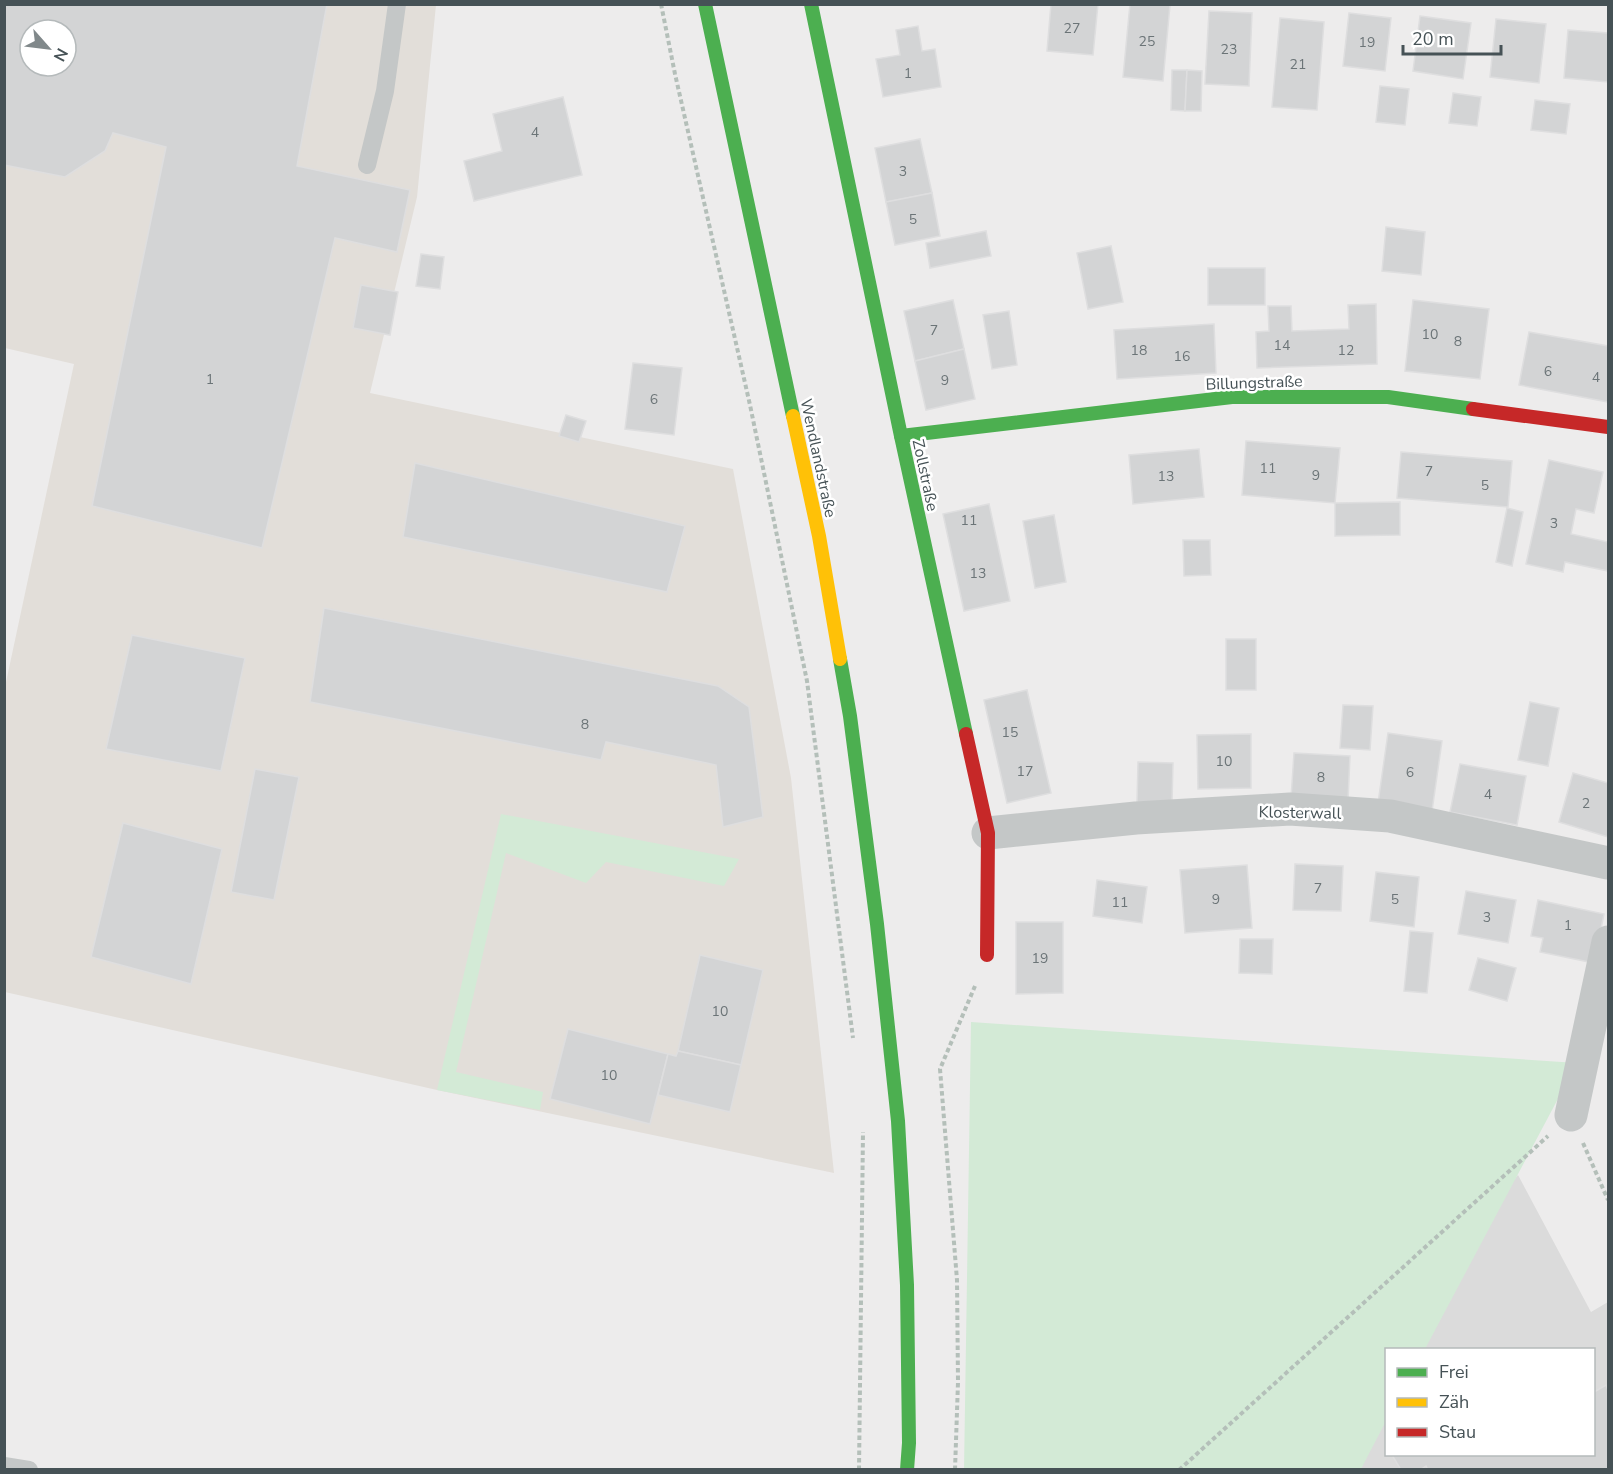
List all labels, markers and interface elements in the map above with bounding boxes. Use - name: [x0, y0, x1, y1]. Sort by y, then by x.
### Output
- north arrow: [18, 18, 78, 78]
- scale bar: [1403, 18, 1500, 56]
- house number: 27: [1064, 19, 1080, 38]
- text: 20 m: [1412, 27, 1454, 51]
- house number: 25: [1139, 32, 1155, 51]
- house number: 19: [1359, 33, 1375, 52]
- house number: 23: [1221, 40, 1237, 59]
- text: N: [48, 44, 73, 65]
- house number: 21: [1290, 55, 1306, 74]
- house number: 1: [904, 64, 912, 83]
- house number: 4: [531, 123, 539, 142]
- house number: 3: [899, 162, 907, 181]
- house number: 5: [909, 210, 917, 229]
- house number: 7: [930, 321, 938, 340]
- house number: 10: [1422, 325, 1438, 344]
- house number: 8: [1454, 332, 1462, 351]
- house number: 14: [1274, 336, 1290, 355]
- house number: 18: [1131, 341, 1147, 360]
- house number: 12: [1338, 341, 1354, 360]
- house number: 16: [1174, 347, 1190, 366]
- house number: 6: [1544, 362, 1552, 381]
- house number: 4: [1592, 368, 1600, 387]
- house number: 1: [206, 370, 214, 389]
- street label: Billungstraße: [1205, 370, 1303, 396]
- house number: 9: [941, 371, 949, 390]
- house number: 6: [650, 390, 658, 409]
- street label: Wendlandstraße: [795, 397, 841, 520]
- street label: Zollstraße: [907, 437, 943, 513]
- house number: 11: [1260, 459, 1276, 478]
- house number: 7: [1425, 462, 1433, 481]
- house number: 9: [1312, 466, 1320, 485]
- house number: 13: [1158, 467, 1174, 486]
- house number: 5: [1481, 476, 1489, 495]
- house number: 11: [961, 511, 977, 530]
- house number: 3: [1550, 514, 1558, 533]
- house number: 13: [970, 564, 986, 583]
- house number: 8: [581, 715, 589, 734]
- house number: 15: [1002, 723, 1018, 742]
- house number: 10: [1216, 752, 1232, 771]
- house number: 17: [1017, 762, 1033, 781]
- house number: 6: [1406, 763, 1414, 782]
- house number: 8: [1317, 768, 1325, 787]
- house number: 4: [1484, 785, 1492, 804]
- house number: 2: [1582, 794, 1590, 813]
- street label: Klosterwall: [1258, 801, 1342, 825]
- house number: 7: [1314, 879, 1322, 898]
- house number: 9: [1212, 890, 1220, 909]
- house number: 5: [1391, 890, 1399, 909]
- house number: 11: [1112, 893, 1128, 912]
- house number: 3: [1483, 908, 1491, 927]
- house number: 1: [1564, 916, 1572, 935]
- house number: 19: [1032, 949, 1048, 968]
- house number: 10: [712, 1002, 728, 1021]
- house number: 10: [601, 1066, 617, 1085]
- legend: [1385, 1348, 1595, 1456]
- text: Frei: [1439, 1360, 1469, 1384]
- text: Zäh: [1439, 1390, 1469, 1414]
- text: Stau: [1439, 1420, 1476, 1444]

